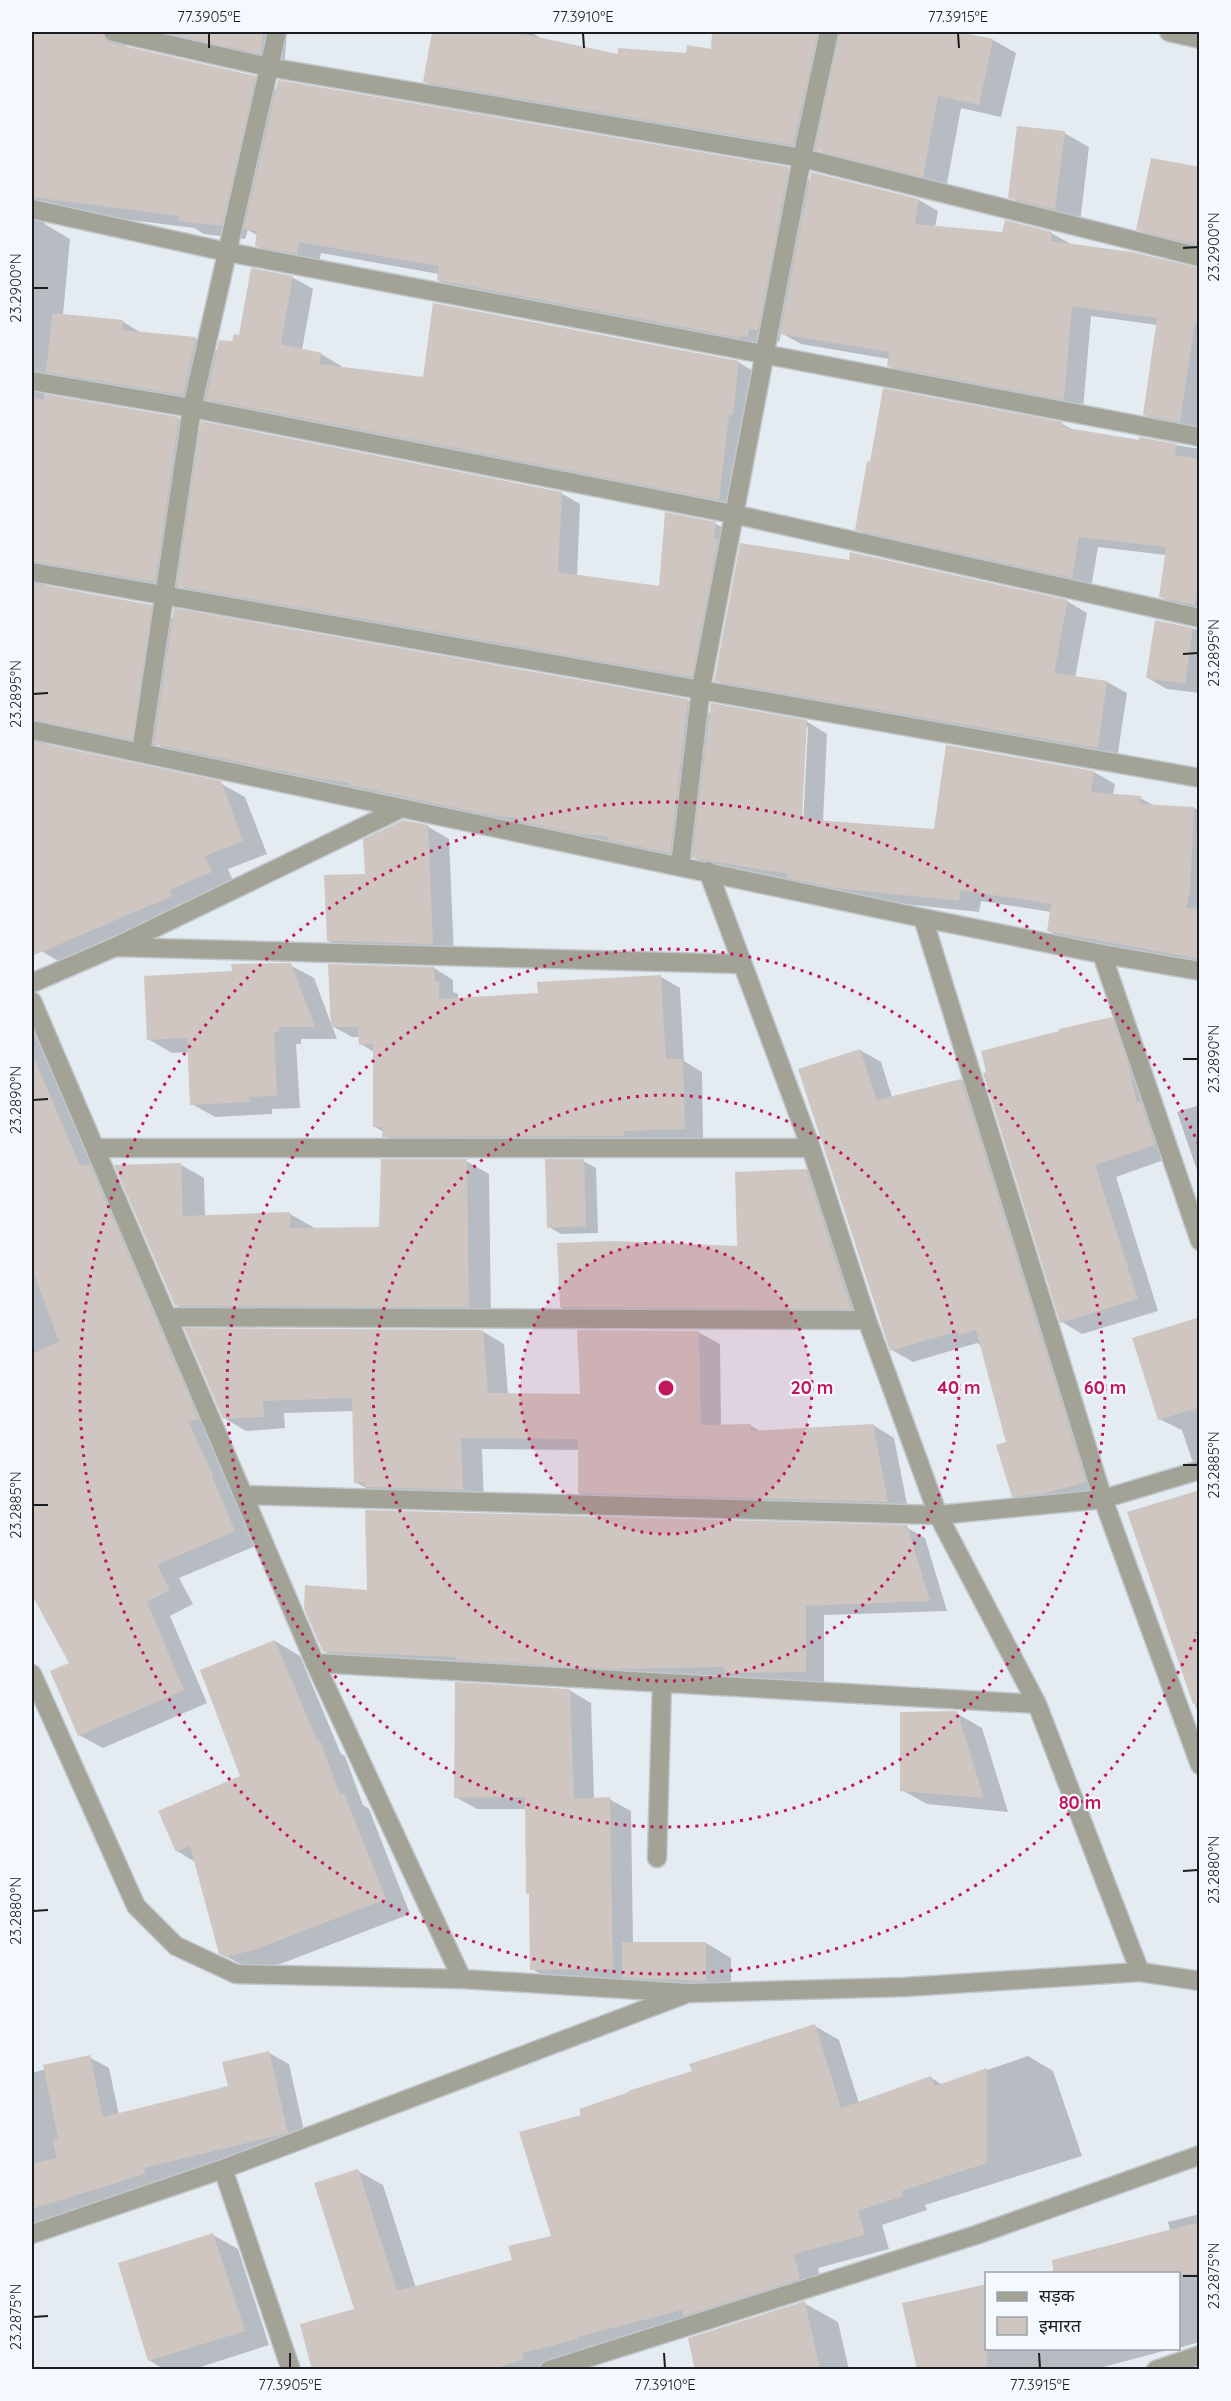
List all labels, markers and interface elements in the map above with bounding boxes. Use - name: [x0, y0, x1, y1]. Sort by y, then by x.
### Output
- text: 77.3905°E: [177, 7, 241, 26]
- text: 77.3910°E: [552, 7, 614, 26]
- text: 77.3915°E: [928, 7, 988, 26]
- text: 23.2900°N: [1204, 212, 1223, 282]
- text: 23.2900°N: [6, 253, 25, 323]
- text: 23.2895°N: [1204, 619, 1223, 687]
- text: 23.2895°N: [6, 660, 25, 728]
- text: 23.2890°N: [1204, 1025, 1223, 1093]
- text: 23.2890°N: [6, 1066, 25, 1134]
- text: 20 m: [791, 1376, 833, 1399]
- text: 40 m: [937, 1376, 981, 1399]
- text: 60 m: [1084, 1376, 1126, 1399]
- centre of rings: [656, 1378, 676, 1398]
- text: 23.2885°N: [1204, 1431, 1223, 1499]
- text: 23.2885°N: [6, 1471, 25, 1539]
- text: 80 m: [1059, 1791, 1101, 1814]
- text: 23.2880°N: [1204, 1836, 1223, 1904]
- text: 23.2880°N: [6, 1877, 25, 1945]
- text: 23.2875°N: [1204, 2243, 1223, 2309]
- legend: [985, 2272, 1180, 2350]
- text: 23.2875°N: [6, 2284, 25, 2350]
- text: सड़क: [1039, 2284, 1076, 2307]
- text: इमारत: [1039, 2314, 1082, 2337]
- text: 77.3905°E: [258, 2375, 322, 2394]
- text: 77.3910°E: [634, 2375, 696, 2394]
- text: 77.3915°E: [1010, 2375, 1070, 2394]

